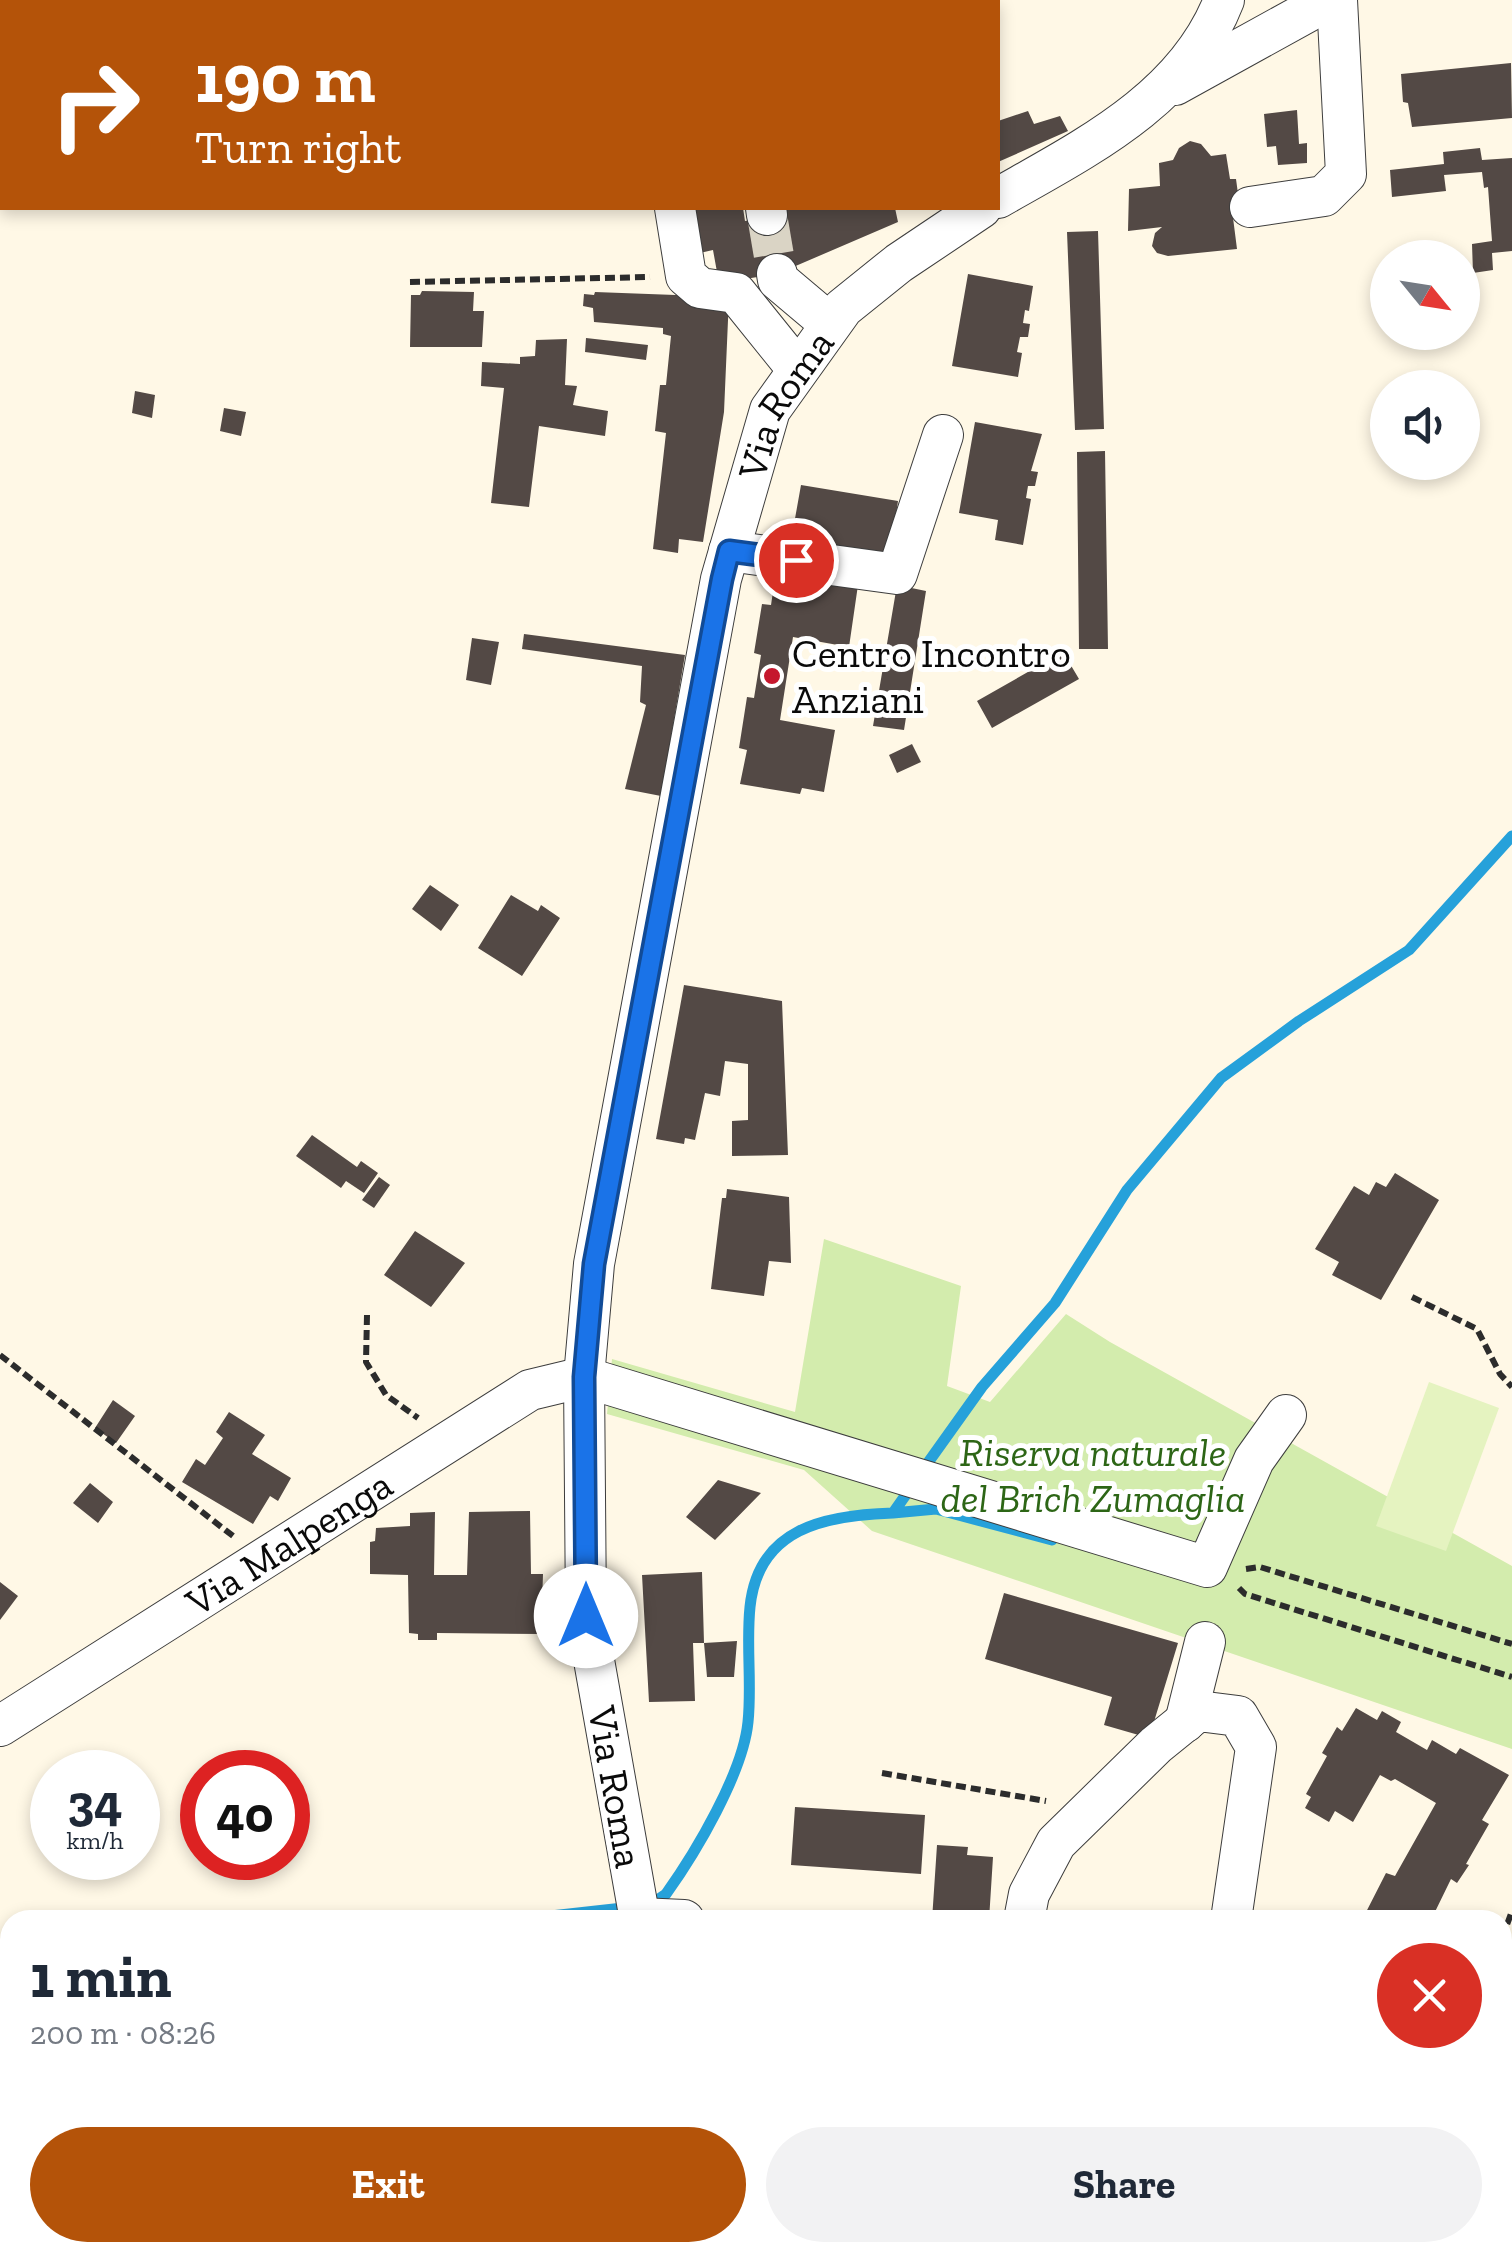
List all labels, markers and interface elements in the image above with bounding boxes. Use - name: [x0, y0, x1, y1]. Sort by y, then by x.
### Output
- text: 190 m: [195, 36, 375, 120]
- icon: right: [30, 40, 160, 170]
- text: Turn right: [195, 121, 401, 175]
- north arrow: [1370, 240, 1480, 350]
- map controls: [1370, 240, 1480, 480]
- street label: Via Roma: [727, 321, 844, 485]
- button: sound: [1370, 370, 1480, 480]
- pin: [754, 518, 839, 603]
- icon: arrive: [769, 533, 824, 588]
- place label: Centro Incontro Anziani: [792, 629, 1071, 723]
- marker: Centro Incontro Anziani: [761, 665, 783, 687]
- park label: Riserva naturale del Brich Zumaglia: [941, 1428, 1245, 1522]
- street label: Via Malpenga: [176, 1460, 401, 1626]
- position arrow: [534, 1564, 638, 1668]
- street label: Via Roma: [578, 1701, 654, 1872]
- speed limit sign: 40: [180, 1750, 310, 1880]
- text: 34: [67, 1773, 123, 1833]
- text: km/h: [66, 1825, 124, 1855]
- text: 1 min: [30, 1940, 172, 2012]
- button: close: [1377, 1943, 1482, 2048]
- text: 200 m · 08:26: [30, 2014, 216, 2052]
- button: Exit: [30, 2127, 746, 2242]
- button: Share: [766, 2127, 1482, 2242]

